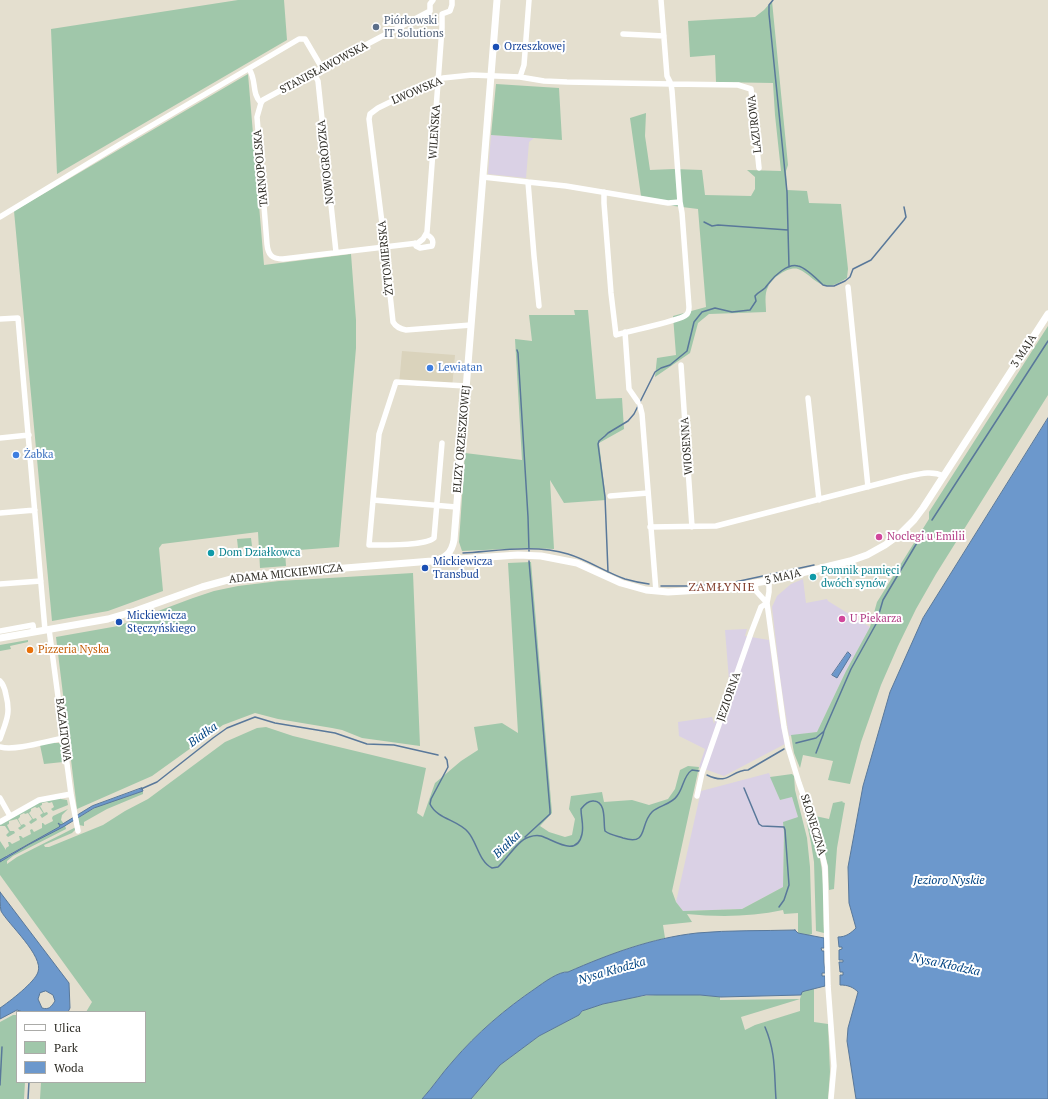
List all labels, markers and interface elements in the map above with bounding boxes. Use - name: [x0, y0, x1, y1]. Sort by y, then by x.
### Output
- place label: Piórkowski IT Solutions: [384, 14, 444, 40]
- marker: Piórkowski IT Solutions: [371, 22, 381, 32]
- street label: STANISŁAWOWSKA: [278, 39, 370, 97]
- place label: Orzeszkowej: [504, 40, 565, 54]
- marker: Orzeszkowej: [491, 42, 501, 52]
- street label: LWOWSKA: [390, 74, 444, 108]
- street label: LAZUROWA: [745, 94, 765, 154]
- street label: WILEŃSKA: [427, 104, 443, 160]
- street label: NOWOGRÓDZKA: [315, 119, 337, 205]
- street label: TARNOPOLSKA: [251, 129, 271, 207]
- street label: ŻYTOMIERSKA: [376, 220, 396, 296]
- street label: 3 MAJA: [1008, 332, 1040, 370]
- place label: Lewiatan: [438, 361, 483, 375]
- marker: Lewiatan: [425, 363, 435, 373]
- street label: ELIZY ORZESZKOWEJ: [451, 384, 473, 494]
- street label: WIOSENNA: [678, 417, 696, 475]
- place label: Żabka: [24, 448, 53, 462]
- marker: Żabka: [11, 450, 21, 460]
- place label: Noclegi u Emilii: [887, 530, 965, 544]
- marker: Noclegi u Emilii: [874, 532, 884, 542]
- place label: Dom Działkowca: [219, 546, 300, 560]
- marker: Dom Działkowca: [206, 548, 216, 558]
- place label: Mickiewicza Transbud: [433, 555, 493, 581]
- street label: ADAMA MICKIEWICZA: [228, 561, 344, 587]
- marker: Mickiewicza Transbud: [420, 563, 430, 573]
- place label: Pomnik pamięci dwóch synów: [821, 564, 900, 590]
- street label: 3 MAJA: [764, 566, 802, 588]
- marker: Pomnik pamięci dwóch synów: [808, 572, 818, 582]
- district label: ZAMŁYNIE: [689, 581, 755, 595]
- place label: Mickiewicza Stęczyńskiego: [127, 609, 196, 635]
- place label: U Piekarza: [850, 612, 902, 626]
- marker: U Piekarza: [837, 614, 847, 624]
- marker: Mickiewicza Stęczyńskiego: [114, 617, 124, 627]
- place label: Pizzeria Nyska: [38, 643, 109, 657]
- marker: Pizzeria Nyska: [25, 645, 35, 655]
- street label: JEZIORNA: [714, 671, 744, 723]
- street label: BAZALTOWA: [53, 697, 73, 763]
- water label: Białka: [186, 720, 220, 750]
- street label: SŁONECZNA: [797, 793, 829, 857]
- water label: Białka: [490, 828, 524, 862]
- water label: Jezioro Nyskie: [913, 874, 985, 888]
- water label: Nysa Kłodzka: [911, 951, 981, 979]
- water label: Nysa Kłodzka: [577, 954, 647, 988]
- legend: [16, 1011, 146, 1083]
- text: Ulica: [54, 1020, 81, 1035]
- text: Park: [54, 1040, 78, 1055]
- text: Woda: [54, 1060, 84, 1075]

